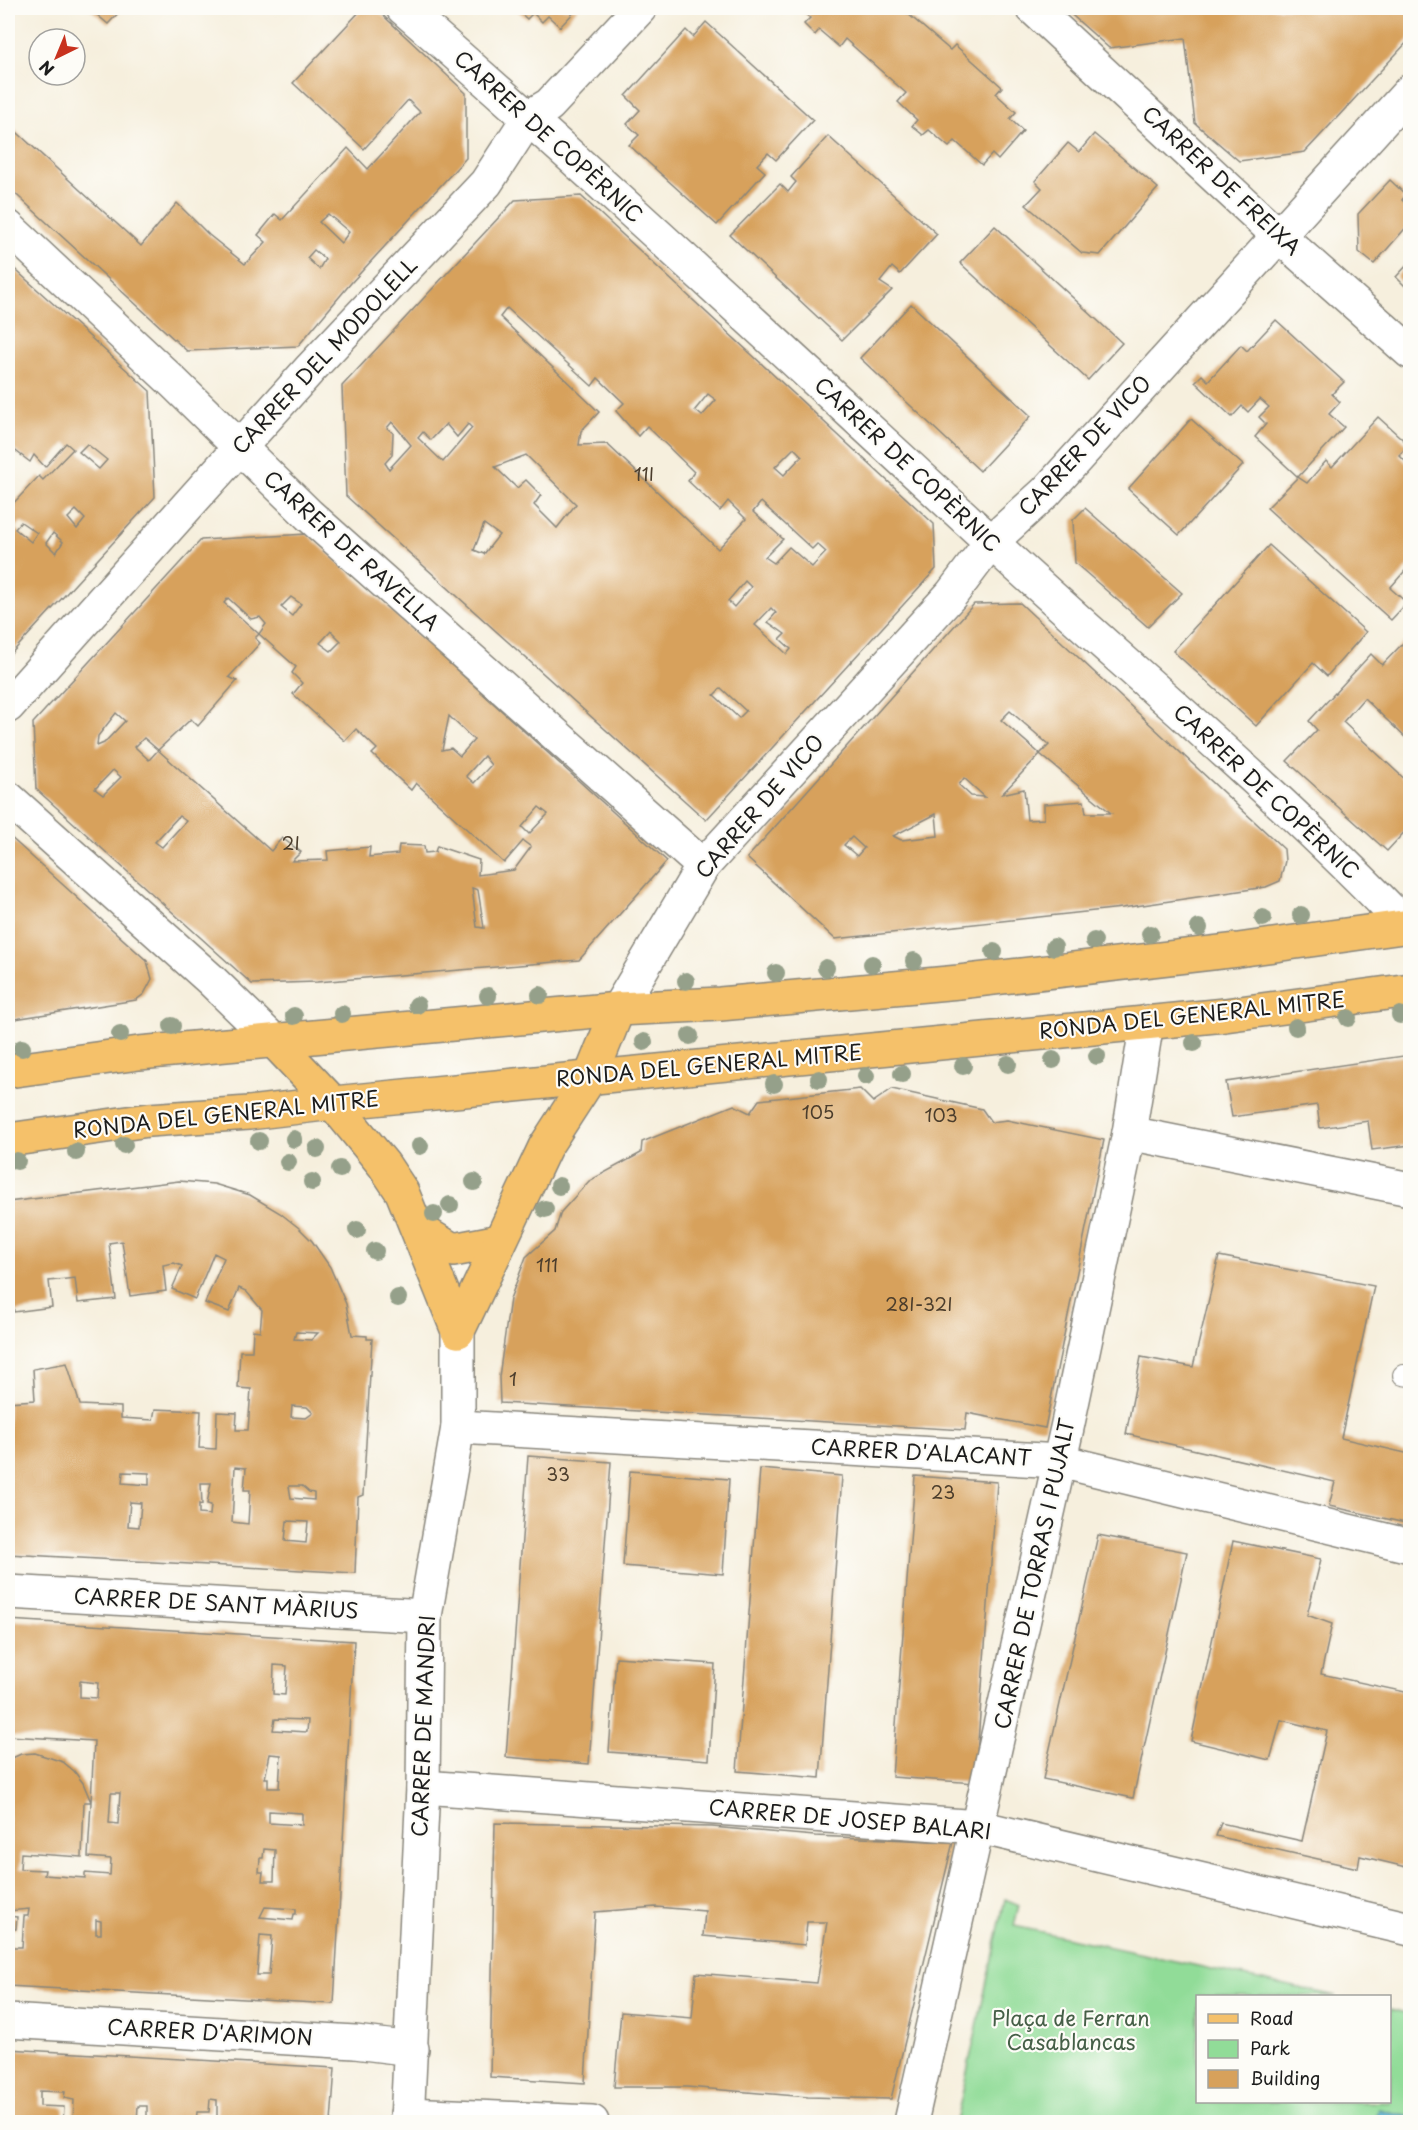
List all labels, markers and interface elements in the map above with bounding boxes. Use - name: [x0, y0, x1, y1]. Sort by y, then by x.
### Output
- north arrow: [27, 27, 87, 87]
- street label: CARRER DE COPÈRNIC: [448, 42, 651, 229]
- text: N: [33, 56, 59, 82]
- street label: CARRER DE FREIXA: [1136, 97, 1309, 262]
- street label: CARRER DEL MODOLELL: [223, 249, 424, 460]
- street label: CARRER DE VICO: [1010, 367, 1157, 522]
- street label: CARRER DE COPÈRNIC: [808, 368, 1009, 559]
- house number: 11I: [634, 460, 654, 487]
- street label: CARRER DE RAVELLA: [257, 462, 448, 637]
- street label: CARRER DE COPÈRNIC: [1167, 695, 1368, 886]
- street label: CARRER DE VICO: [687, 726, 830, 885]
- house number: 2I: [282, 829, 300, 856]
- street label: RONDA DEL GENERAL MITRE: [1037, 982, 1346, 1046]
- street label: RONDA DEL GENERAL MITRE: [554, 1035, 863, 1093]
- street label: RONDA DEL GENERAL MITRE: [71, 1081, 380, 1145]
- house number: 105: [802, 1098, 834, 1125]
- house number: 103: [924, 1101, 958, 1128]
- house number: 111: [536, 1251, 558, 1278]
- house number: 28I-32I: [885, 1290, 953, 1317]
- house number: 1: [509, 1365, 517, 1392]
- street label: CARRER DE TORRAS I PUJALT: [984, 1414, 1082, 1732]
- street label: CARRER D'ALACANT: [810, 1429, 1033, 1473]
- house number: 33: [546, 1460, 570, 1487]
- house number: 23: [931, 1478, 955, 1505]
- street label: CARRER DE SANT MÀRIUS: [73, 1579, 359, 1625]
- street label: CARRER DE MANDRI: [402, 1614, 442, 1838]
- street label: CARRER DE JOSEP BALARI: [707, 1790, 993, 1846]
- legend: [1196, 1995, 1391, 2103]
- park label: Plaça de Ferran Casablancas: [992, 2001, 1150, 2057]
- text: Road: [1250, 2004, 1294, 2031]
- street label: CARRER D'ARIMON: [107, 2010, 314, 2052]
- text: Park: [1250, 2034, 1290, 2061]
- text: Building: [1250, 2064, 1320, 2091]

